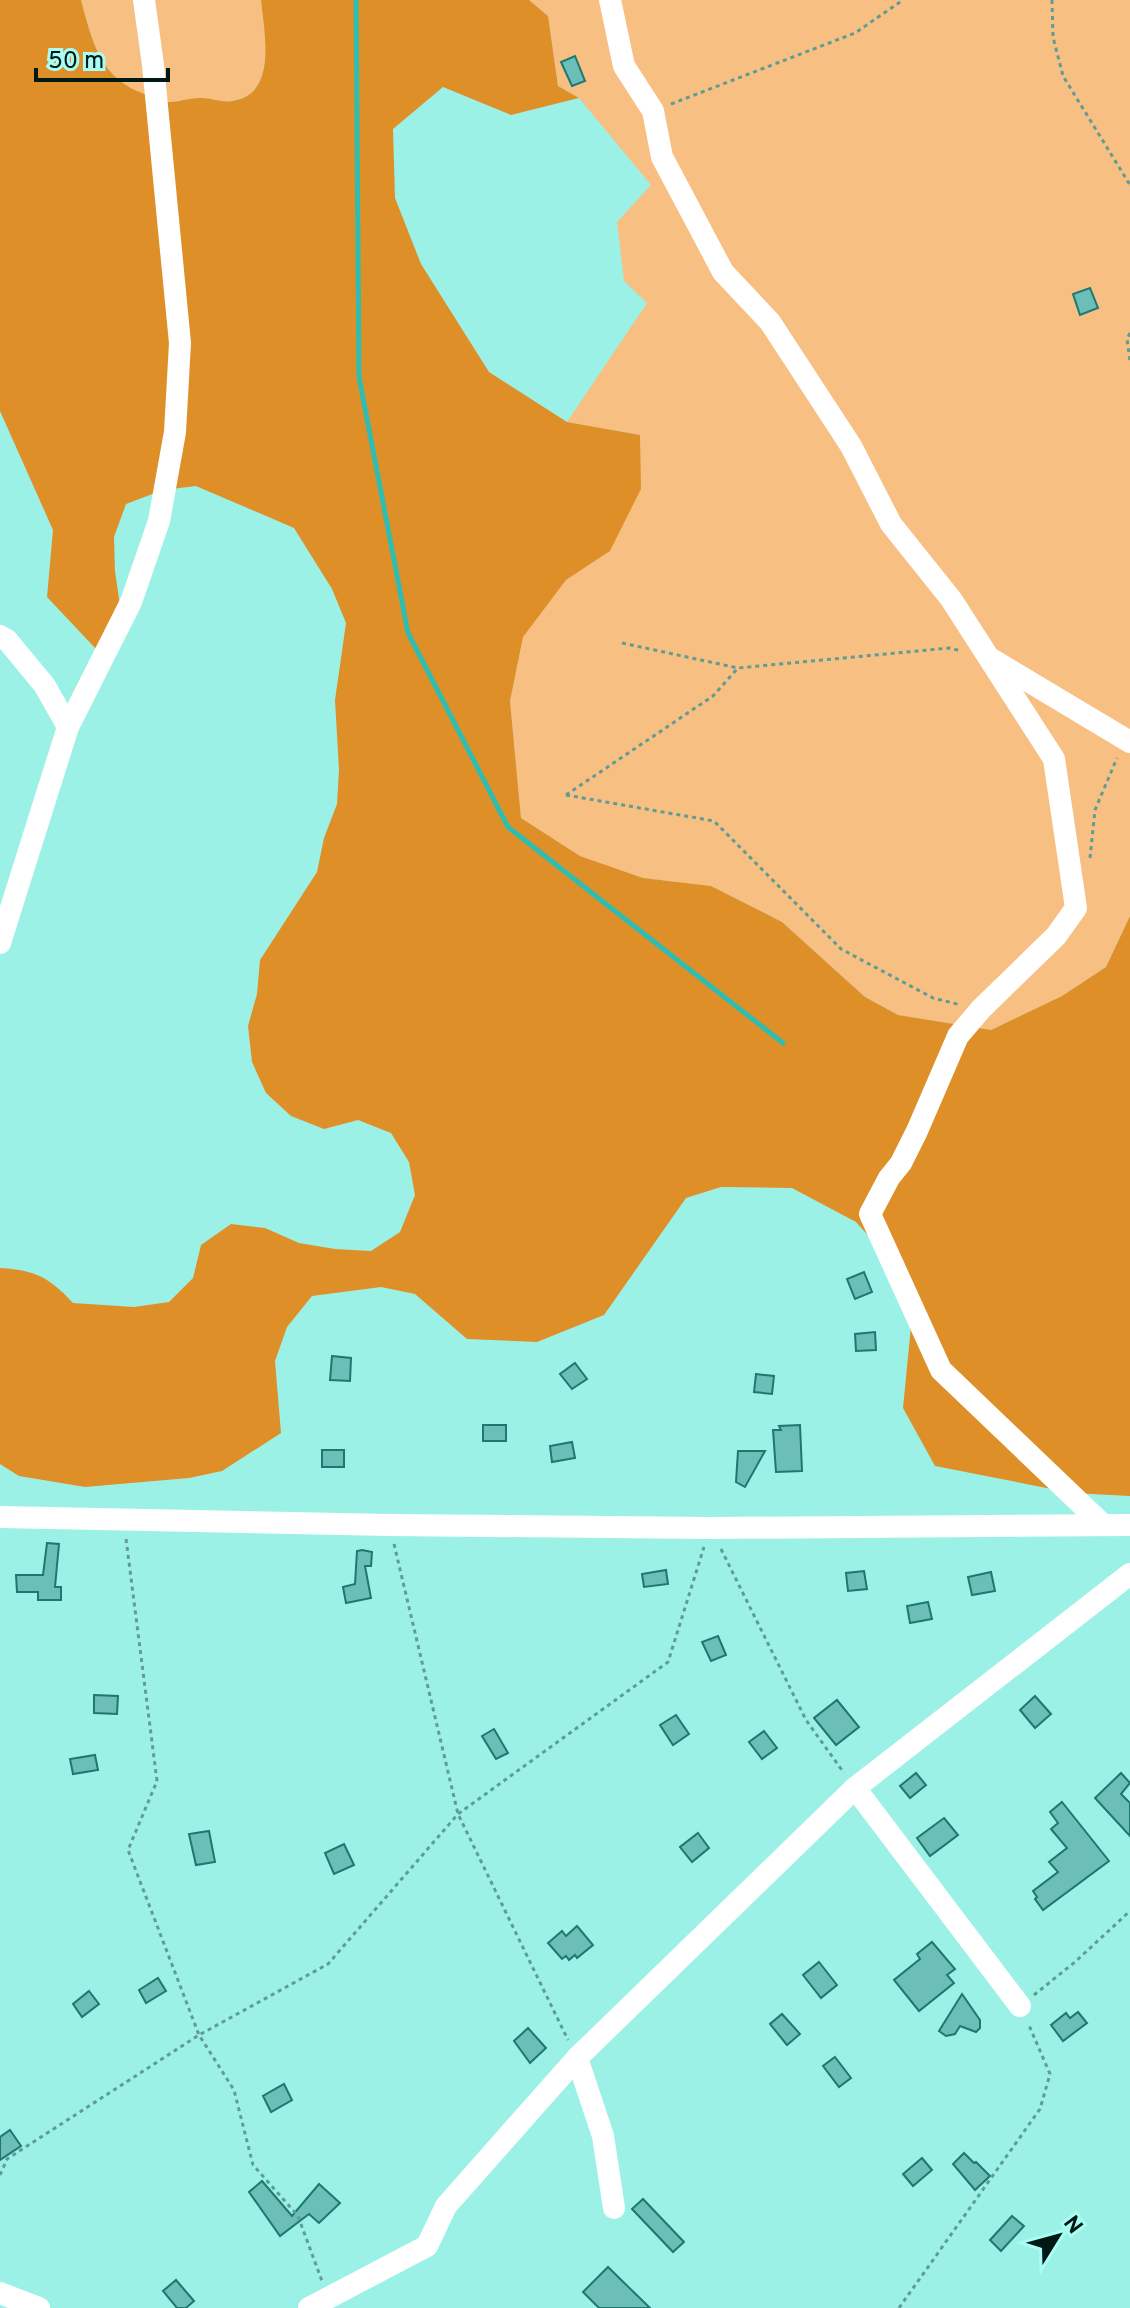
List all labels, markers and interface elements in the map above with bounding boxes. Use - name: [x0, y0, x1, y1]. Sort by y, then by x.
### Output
- scale bar: [36, 32, 168, 82]
- text: 50 m: [48, 47, 104, 77]
- north arrow: [1018, 2196, 1098, 2276]
- text: N: [1056, 2211, 1088, 2240]

